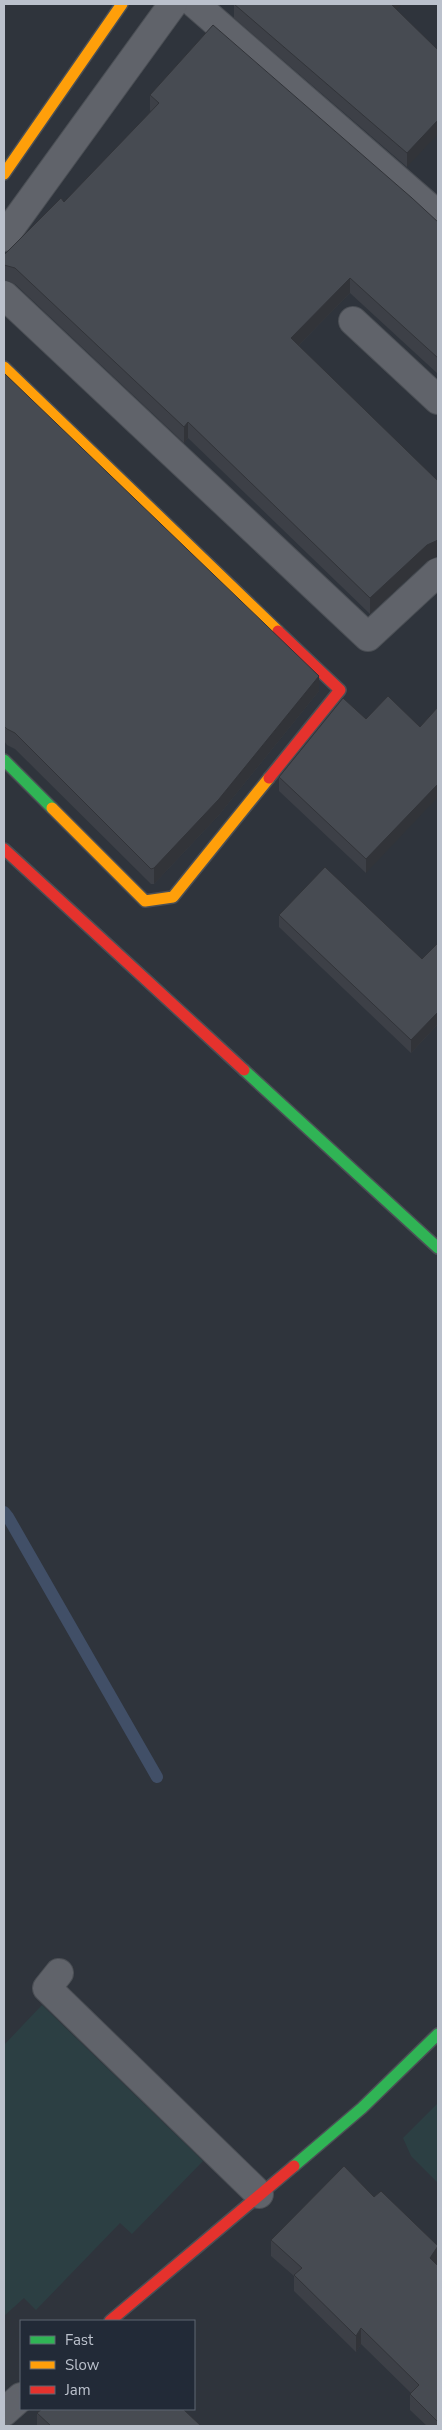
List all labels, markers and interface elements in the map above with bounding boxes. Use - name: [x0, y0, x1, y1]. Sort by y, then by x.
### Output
- legend: [20, 2320, 195, 2410]
- text: Fast: [65, 2330, 94, 2350]
- text: Slow: [65, 2355, 100, 2375]
- text: Jam: [64, 2380, 91, 2400]

